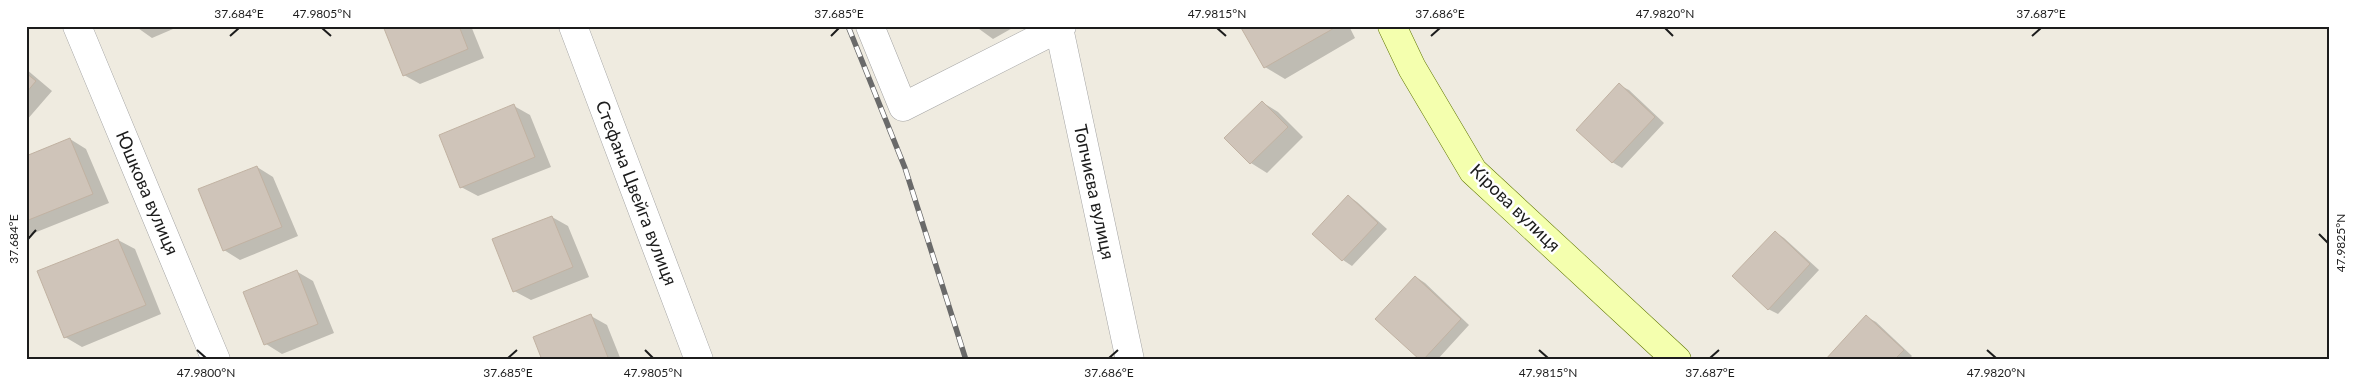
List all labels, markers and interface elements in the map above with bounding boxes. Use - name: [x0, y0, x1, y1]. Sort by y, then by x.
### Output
- text: 37.684°E: [214, 6, 264, 21]
- text: 47.9805°N: [293, 6, 351, 21]
- text: 37.685°E: [814, 6, 864, 21]
- text: 47.9815°N: [1188, 6, 1246, 21]
- text: 37.686°E: [1415, 6, 1465, 21]
- text: 47.9820°N: [1636, 6, 1694, 21]
- text: 37.687°E: [2016, 6, 2066, 21]
- street label: Стефана Цвейга вулиця: [591, 97, 682, 288]
- street label: Топчиєва вулиця: [1070, 122, 1120, 261]
- street label: Юшкова вулиця: [112, 127, 184, 258]
- street label: Кірова вулиця: [1466, 159, 1565, 256]
- text: 37.684°E: [6, 214, 21, 264]
- text: 47.9825°N: [2333, 214, 2348, 272]
- text: 47.9800°N: [177, 365, 235, 380]
- text: 37.685°E: [483, 365, 533, 380]
- text: 47.9805°N: [624, 365, 682, 380]
- text: 37.686°E: [1084, 365, 1134, 380]
- text: 47.9815°N: [1519, 365, 1577, 380]
- text: 37.687°E: [1685, 365, 1735, 380]
- text: 47.9820°N: [1967, 365, 2025, 380]

